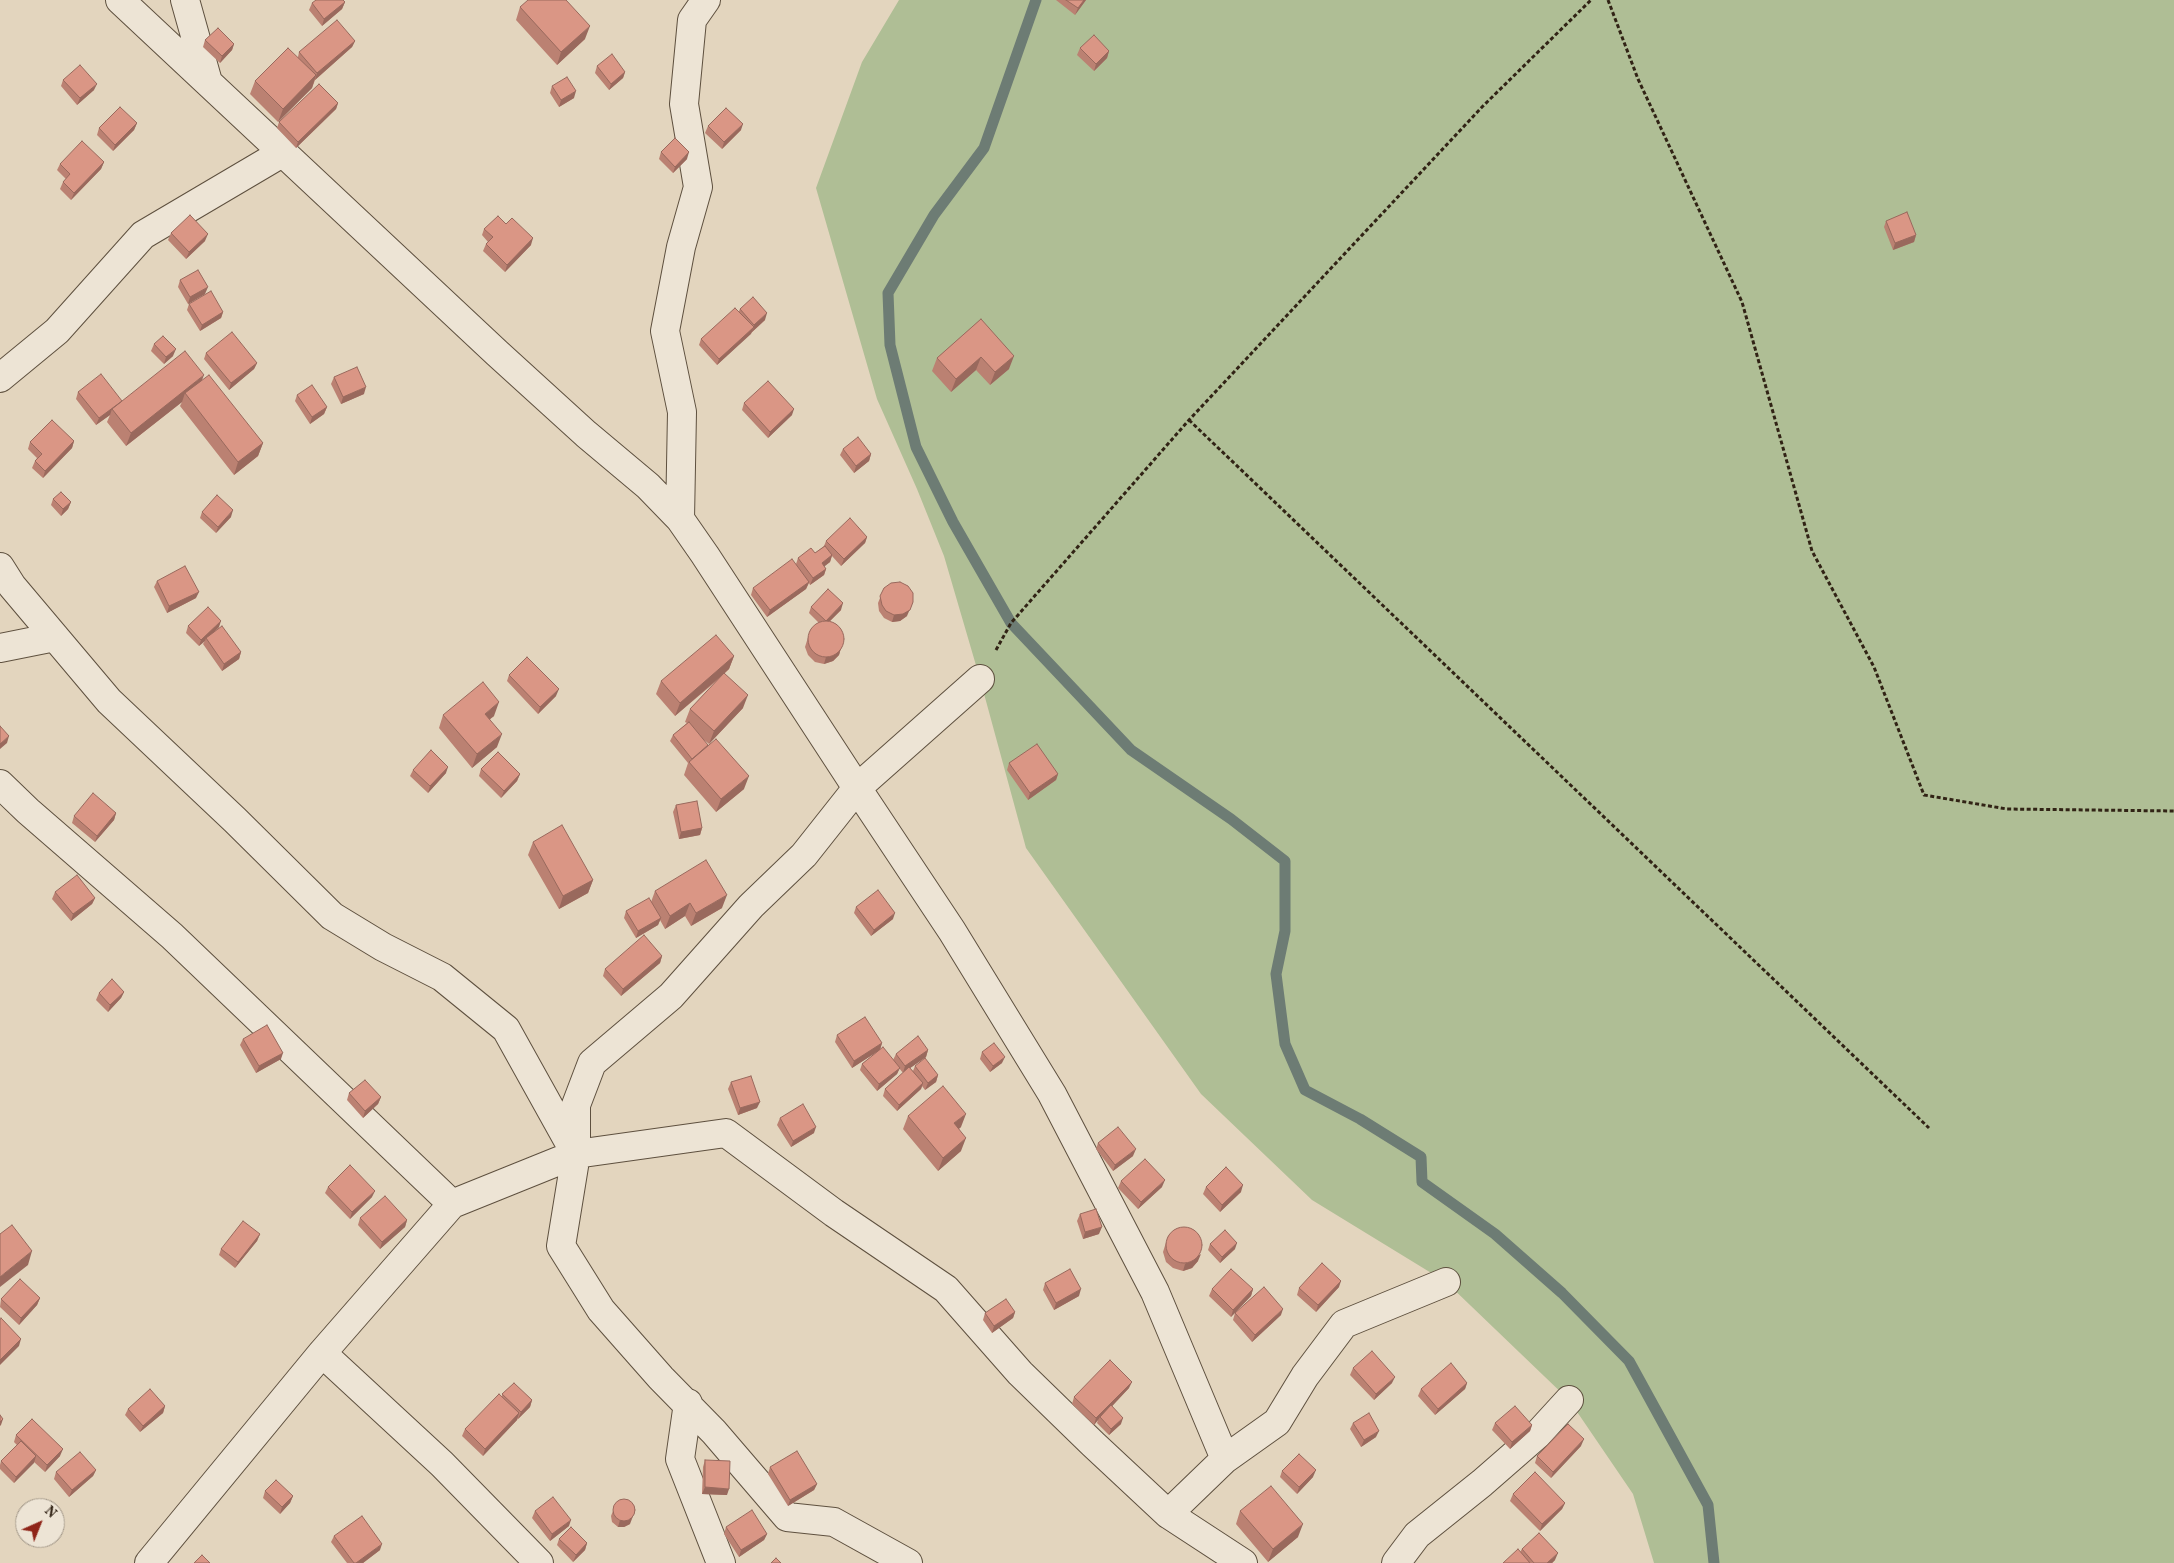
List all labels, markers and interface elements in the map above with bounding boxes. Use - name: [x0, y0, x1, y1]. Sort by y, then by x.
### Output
- north arrow: [15, 1498, 65, 1548]
- text: N: [40, 1502, 60, 1523]

